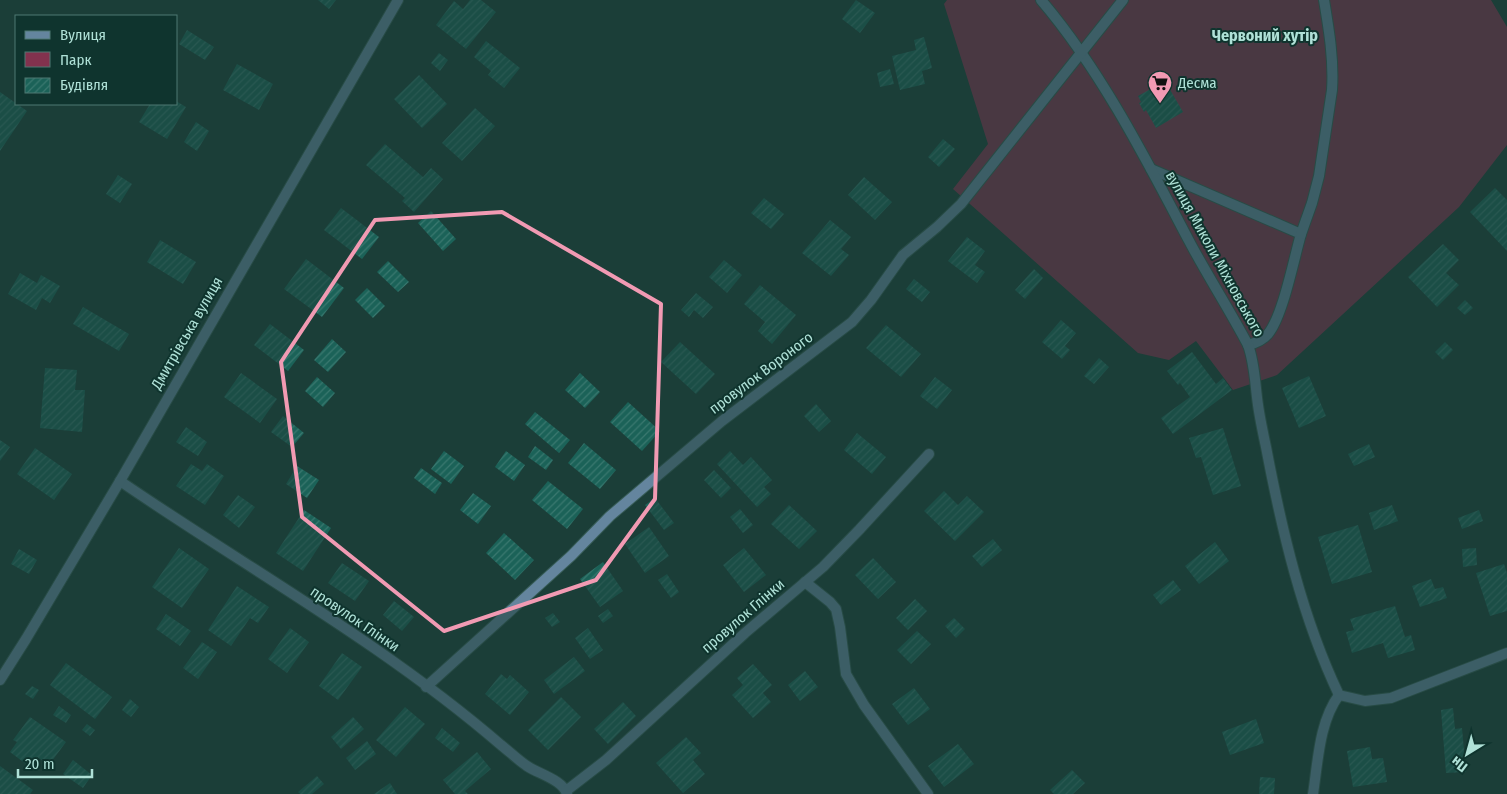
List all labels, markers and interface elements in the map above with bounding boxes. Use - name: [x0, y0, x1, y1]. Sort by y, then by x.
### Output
- legend: [15, 15, 178, 105]
- text: Вулиця: [60, 26, 106, 44]
- district label: Червоний хутір: [1212, 26, 1318, 45]
- text: Парк: [60, 51, 91, 69]
- supermarket icon: Десма: [1147, 70, 1173, 104]
- place label: Десма: [1177, 74, 1217, 92]
- text: Будівля: [60, 76, 108, 94]
- street label: вулиця Миколи Міхновського: [1162, 168, 1268, 340]
- street label: Дмитрівська вулиця: [147, 274, 227, 393]
- street label: провулок Вороного: [706, 328, 816, 418]
- street label: провулок Глінки: [698, 575, 788, 657]
- street label: провулок Глінки: [307, 583, 403, 655]
- north arrow: [1442, 729, 1492, 779]
- scale bar: [18, 746, 91, 778]
- text: Пн: [1448, 752, 1471, 776]
- text: 20 m: [25, 755, 55, 773]

